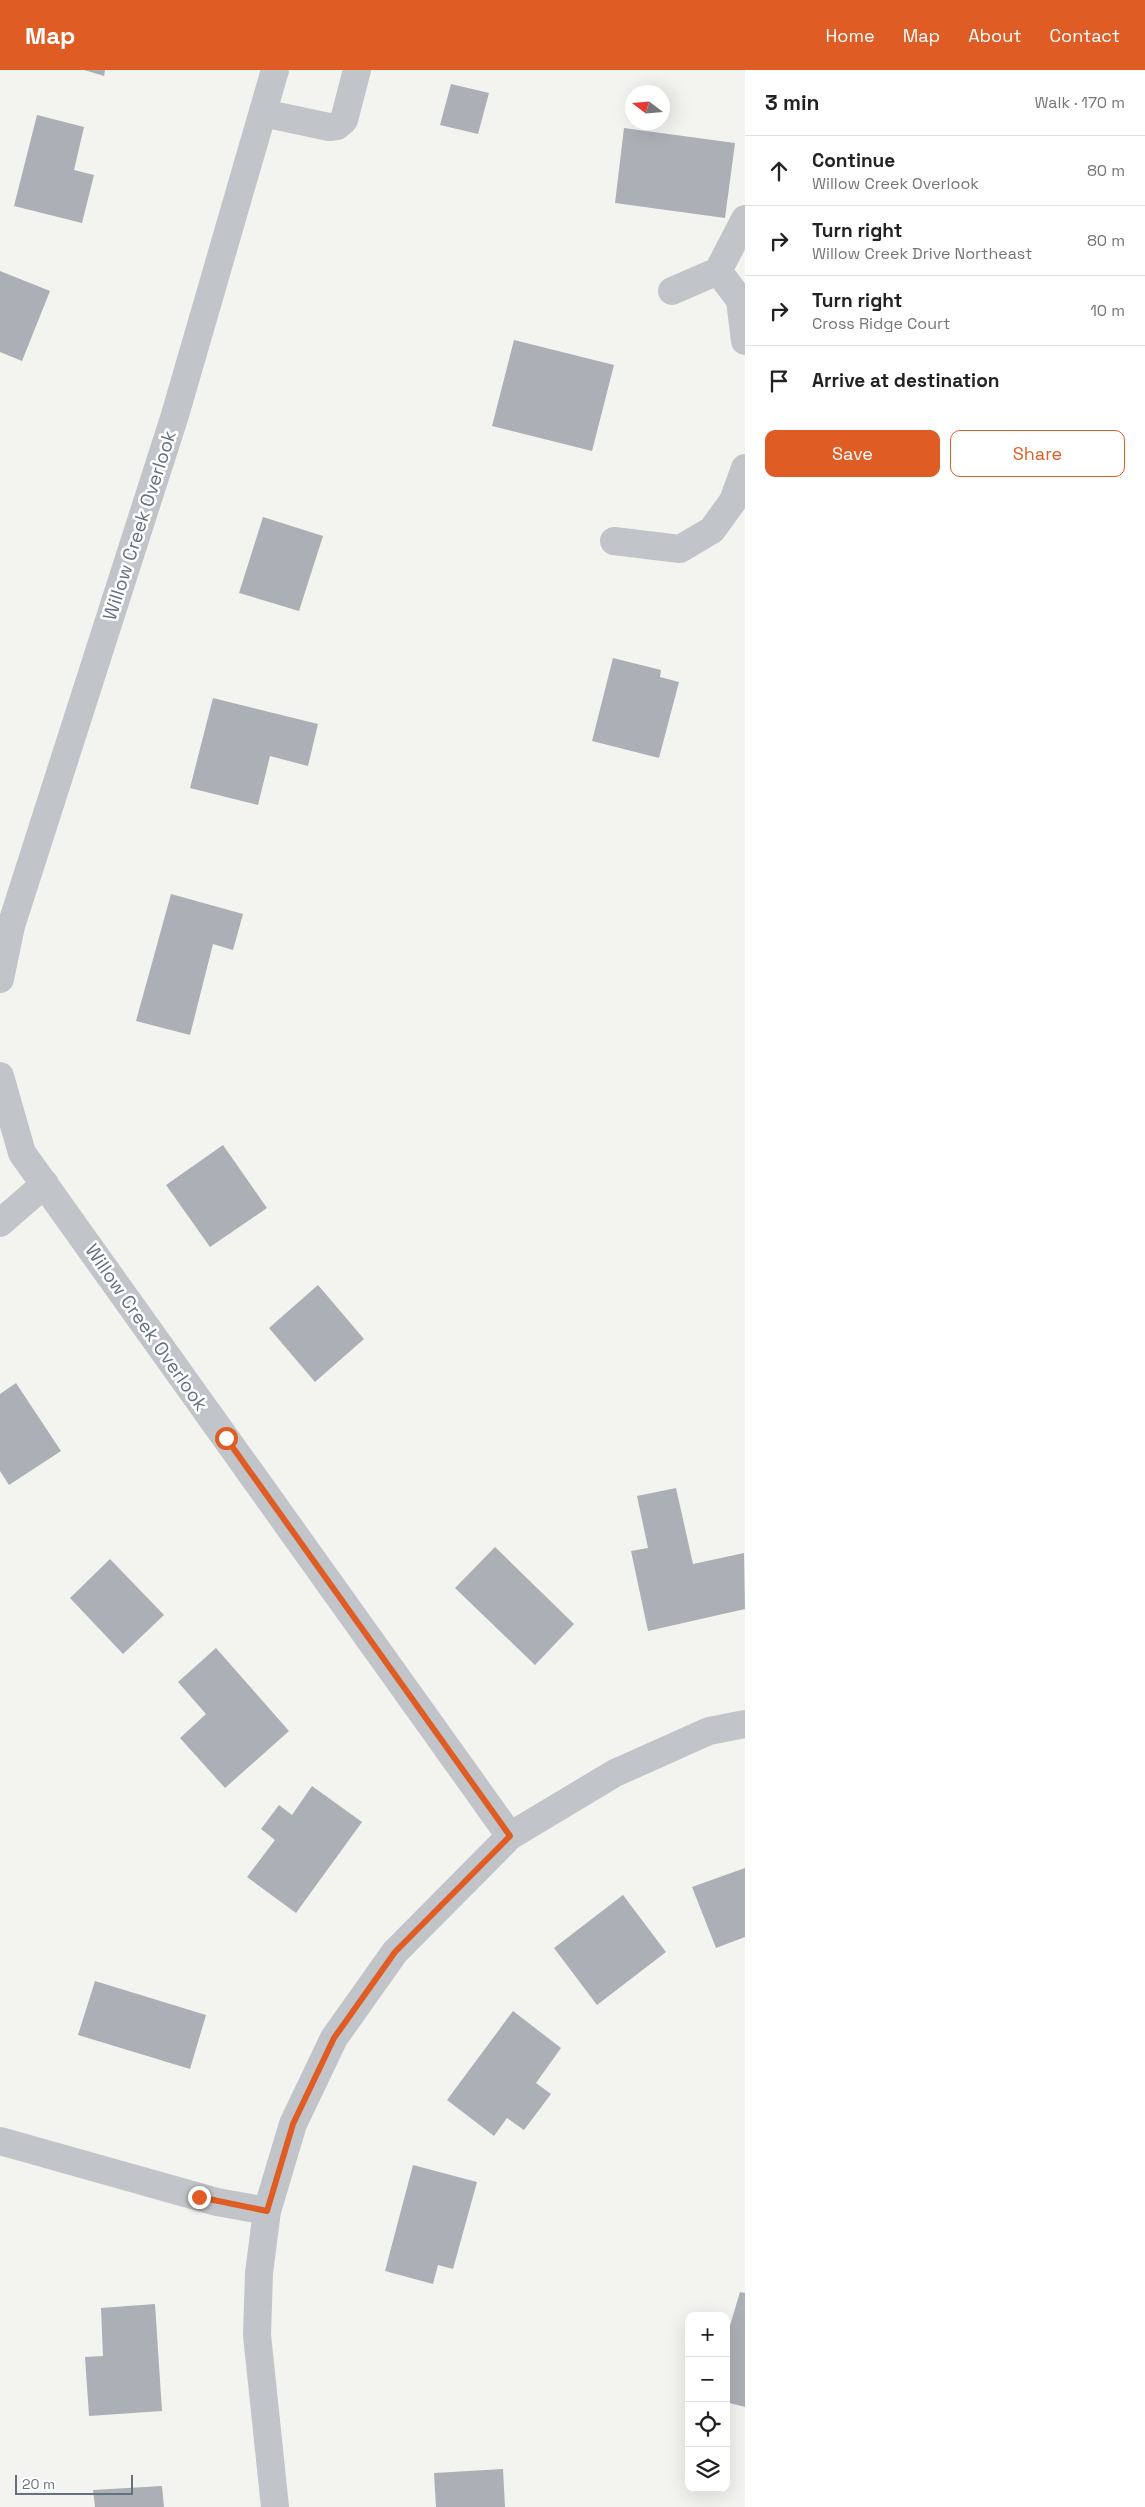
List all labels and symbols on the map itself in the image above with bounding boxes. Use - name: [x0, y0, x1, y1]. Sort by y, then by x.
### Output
- north arrow: [625, 85, 670, 130]
- street label: Willow Creek Overlook: [97, 427, 182, 623]
- street label: Willow Creek Overlook: [80, 1239, 214, 1416]
- route start: [215, 1427, 238, 1450]
- route end: [188, 2186, 211, 2209]
- scale bar: [15, 2472, 132, 2495]

